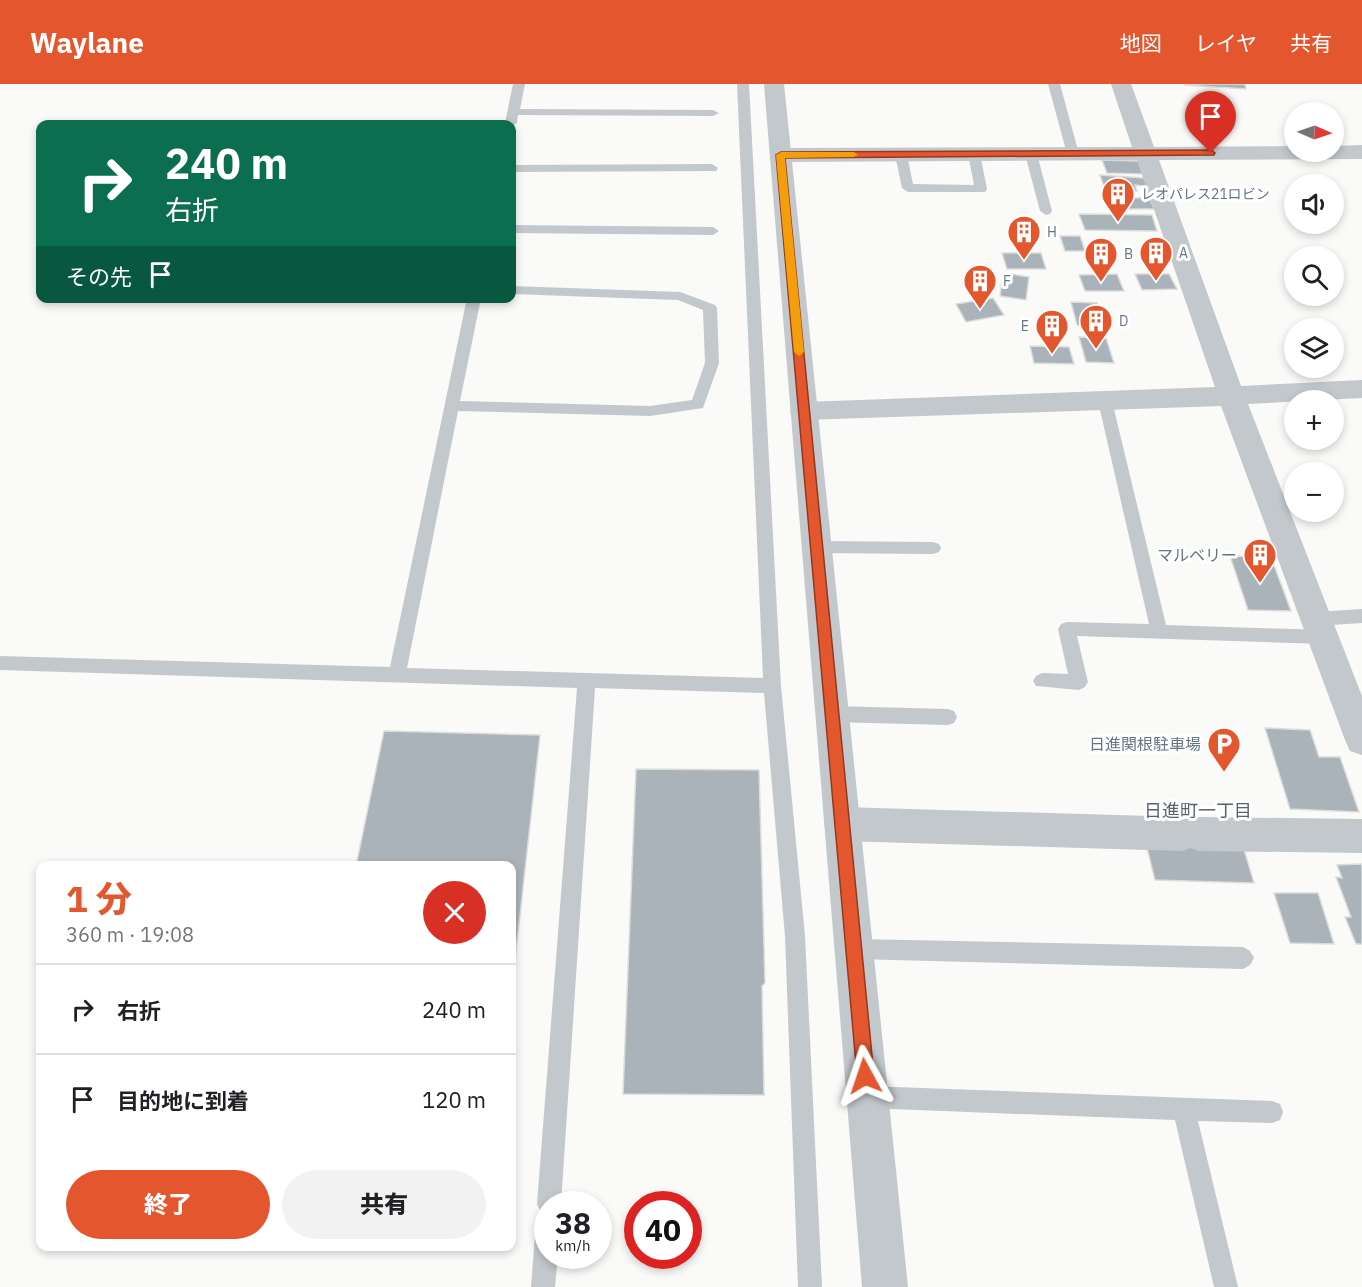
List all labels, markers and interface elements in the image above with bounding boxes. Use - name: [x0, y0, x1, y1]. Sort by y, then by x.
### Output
- text: Waylane: [30, 24, 144, 61]
- text: 地図: [1120, 29, 1162, 57]
- text: レイヤ: [1195, 29, 1257, 57]
- text: 共有: [1290, 29, 1332, 57]
- pin: [1185, 91, 1236, 153]
- icon: arrive: [1194, 100, 1227, 133]
- north arrow: [1284, 102, 1344, 162]
- map controls: [1284, 102, 1344, 522]
- text: 240 m: [165, 136, 288, 191]
- icon: right: [66, 144, 144, 222]
- button: sound: [1284, 174, 1344, 234]
- building icon: レオパレス21ロビン: [1100, 176, 1136, 223]
- place label: レオパレス21ロビン: [1141, 185, 1270, 203]
- text: 右折: [165, 192, 219, 227]
- building icon: H: [1006, 214, 1042, 261]
- place label: H: [1047, 223, 1057, 241]
- building icon: A: [1138, 235, 1174, 282]
- building icon: B: [1083, 236, 1119, 283]
- place label: A: [1179, 244, 1188, 262]
- place label: B: [1124, 245, 1133, 263]
- button: search: [1284, 246, 1344, 306]
- icon: arrive: [144, 258, 177, 291]
- text: その先: [66, 262, 132, 291]
- building icon: F: [962, 263, 998, 310]
- place label: F: [1003, 272, 1011, 290]
- building icon: D: [1078, 303, 1114, 350]
- building icon: E: [1034, 308, 1070, 355]
- place label: D: [1119, 312, 1128, 330]
- place label: E: [1021, 317, 1029, 335]
- button: layers: [1284, 318, 1344, 378]
- button: +: [1284, 390, 1344, 450]
- button: −: [1284, 462, 1344, 522]
- building icon: マルベリー: [1242, 537, 1278, 584]
- place label: マルベリー: [1157, 545, 1237, 565]
- parking icon: 日進関根駐車場: [1206, 726, 1242, 773]
- place label: 日進関根駐車場: [1089, 734, 1201, 754]
- district label: 日進町一丁目: [1144, 799, 1252, 822]
- text: 1 分: [66, 875, 132, 922]
- button: close: [423, 881, 486, 944]
- text: 360 m · 19:08: [66, 921, 194, 948]
- icon: right: [66, 993, 99, 1026]
- text: 240 m: [422, 995, 486, 1024]
- text: 右折: [117, 996, 161, 1025]
- position arrow: [833, 1044, 897, 1108]
- icon: arrive: [66, 1083, 99, 1116]
- text: 120 m: [422, 1085, 486, 1114]
- text: 目的地に到着: [117, 1086, 249, 1115]
- button: 終了: [66, 1170, 270, 1239]
- button: 共有: [282, 1170, 486, 1239]
- speed limit sign: 40: [624, 1191, 702, 1269]
- text: 38: [555, 1203, 591, 1242]
- text: km/h: [555, 1236, 591, 1255]

